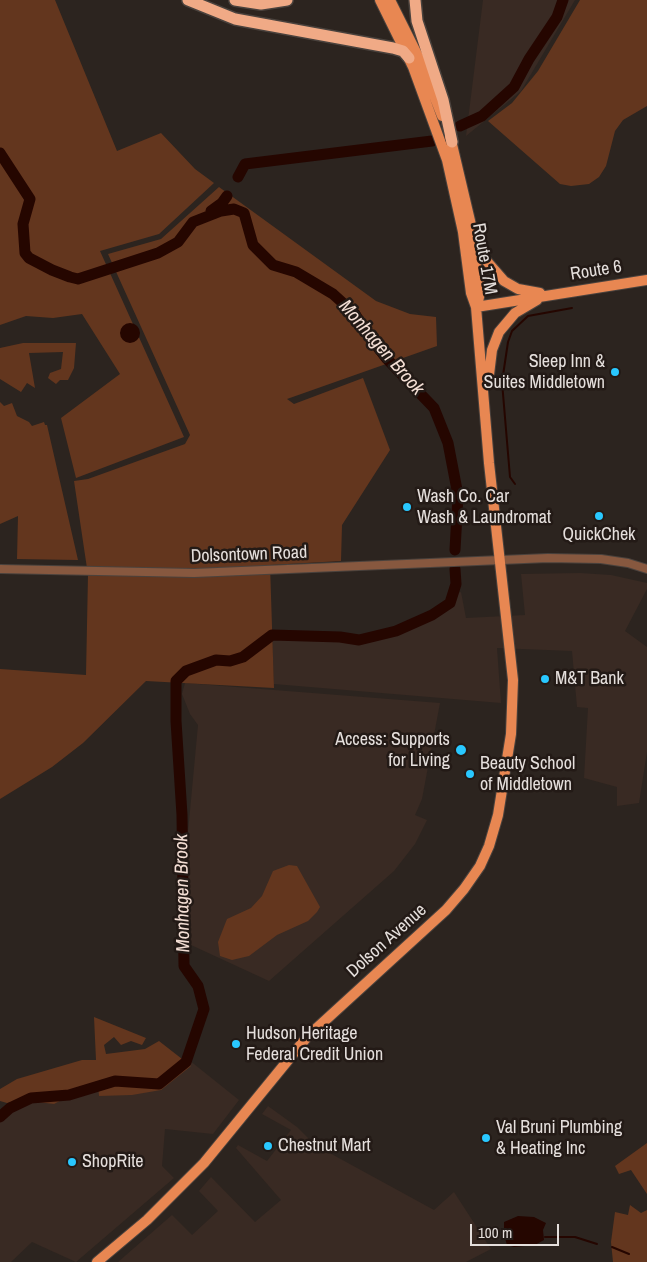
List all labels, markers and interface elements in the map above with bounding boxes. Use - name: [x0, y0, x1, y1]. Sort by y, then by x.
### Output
- street label: Route 17M: [467, 222, 501, 296]
- street label: Route 6: [569, 256, 623, 286]
- water label: Monhagen Brook: [333, 296, 429, 400]
- place label: Sleep Inn & Suites Middletown: [484, 351, 605, 394]
- marker: Sleep Inn & Suites Middletown: [609, 366, 621, 378]
- place label: Wash Co. Car Wash & Laundromat: [417, 486, 551, 528]
- marker: Wash Co. Car Wash & Laundromat: [401, 501, 413, 513]
- marker: QuickChek: [593, 510, 605, 522]
- place label: QuickChek: [562, 524, 636, 546]
- street label: Dolsontown Road: [190, 542, 308, 568]
- place label: M&T Bank: [555, 668, 624, 690]
- marker: M&T Bank: [539, 673, 551, 685]
- place label: Access: Supports for Living: [335, 729, 450, 772]
- marker: Access: Supports for Living: [454, 743, 468, 757]
- place label: Beauty School of Middletown: [480, 753, 575, 796]
- marker: Beauty School of Middletown: [464, 768, 476, 780]
- water label: Monhagen Brook: [171, 833, 195, 953]
- street label: Dolson Avenue: [343, 900, 431, 982]
- place label: Hudson Heritage Federal Credit Union: [246, 1023, 383, 1066]
- marker: Hudson Heritage Federal Credit Union: [230, 1038, 242, 1050]
- place label: Val Bruni Plumbing & Heating Inc: [496, 1117, 622, 1160]
- marker: Val Bruni Plumbing & Heating Inc: [480, 1132, 492, 1144]
- place label: Chestnut Mart: [278, 1135, 371, 1157]
- marker: Chestnut Mart: [262, 1140, 274, 1152]
- place label: ShopRite: [82, 1151, 144, 1173]
- marker: ShopRite: [66, 1156, 78, 1168]
- scale bar: [472, 1214, 561, 1246]
- text: 100 m: [478, 1222, 512, 1243]

